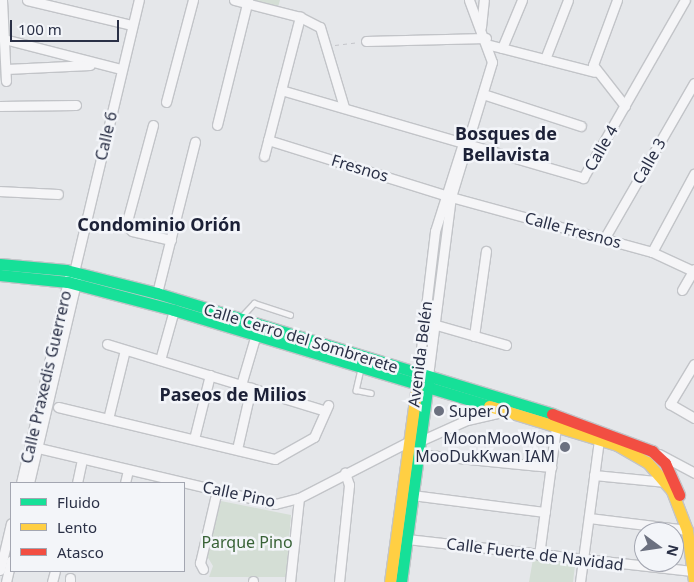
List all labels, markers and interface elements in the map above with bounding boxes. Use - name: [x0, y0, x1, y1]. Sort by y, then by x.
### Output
- scale bar: [12, 10, 121, 42]
- text: 100 m: [18, 19, 62, 39]
- street label: Calle 6: [91, 110, 121, 162]
- street label: Calle 4: [580, 122, 622, 174]
- district label: Bosques de Bellavista: [455, 123, 557, 166]
- street label: Calle 3: [628, 135, 670, 187]
- street label: Fresnos: [329, 150, 391, 186]
- street label: Calle Fresnos: [523, 208, 623, 252]
- district label: Condominio Orión: [77, 213, 241, 235]
- street label: Calle Praxedis Guerrero: [17, 289, 75, 465]
- street label: Calle Cerro del Sombrerete: [201, 299, 401, 377]
- street label: Avenida Belén: [404, 300, 436, 408]
- district label: Paseos de Milios: [160, 383, 306, 405]
- place label: Super Q: [449, 401, 510, 421]
- marker: Super Q: [433, 405, 445, 417]
- place label: MoonMooWon MooDukKwan IAM: [415, 428, 555, 466]
- marker: MoonMooWon MooDukKwan IAM: [559, 441, 571, 453]
- street label: Calle Pino: [201, 477, 277, 511]
- legend: [10, 482, 185, 572]
- text: Fluido: [57, 492, 100, 512]
- text: Lento: [57, 517, 97, 537]
- north arrow: [634, 522, 684, 572]
- park label: Parque Pino: [201, 532, 293, 552]
- street label: Calle Fuerte de Navidad: [445, 534, 625, 574]
- text: Atasco: [57, 542, 104, 562]
- text: N: [662, 543, 684, 558]

